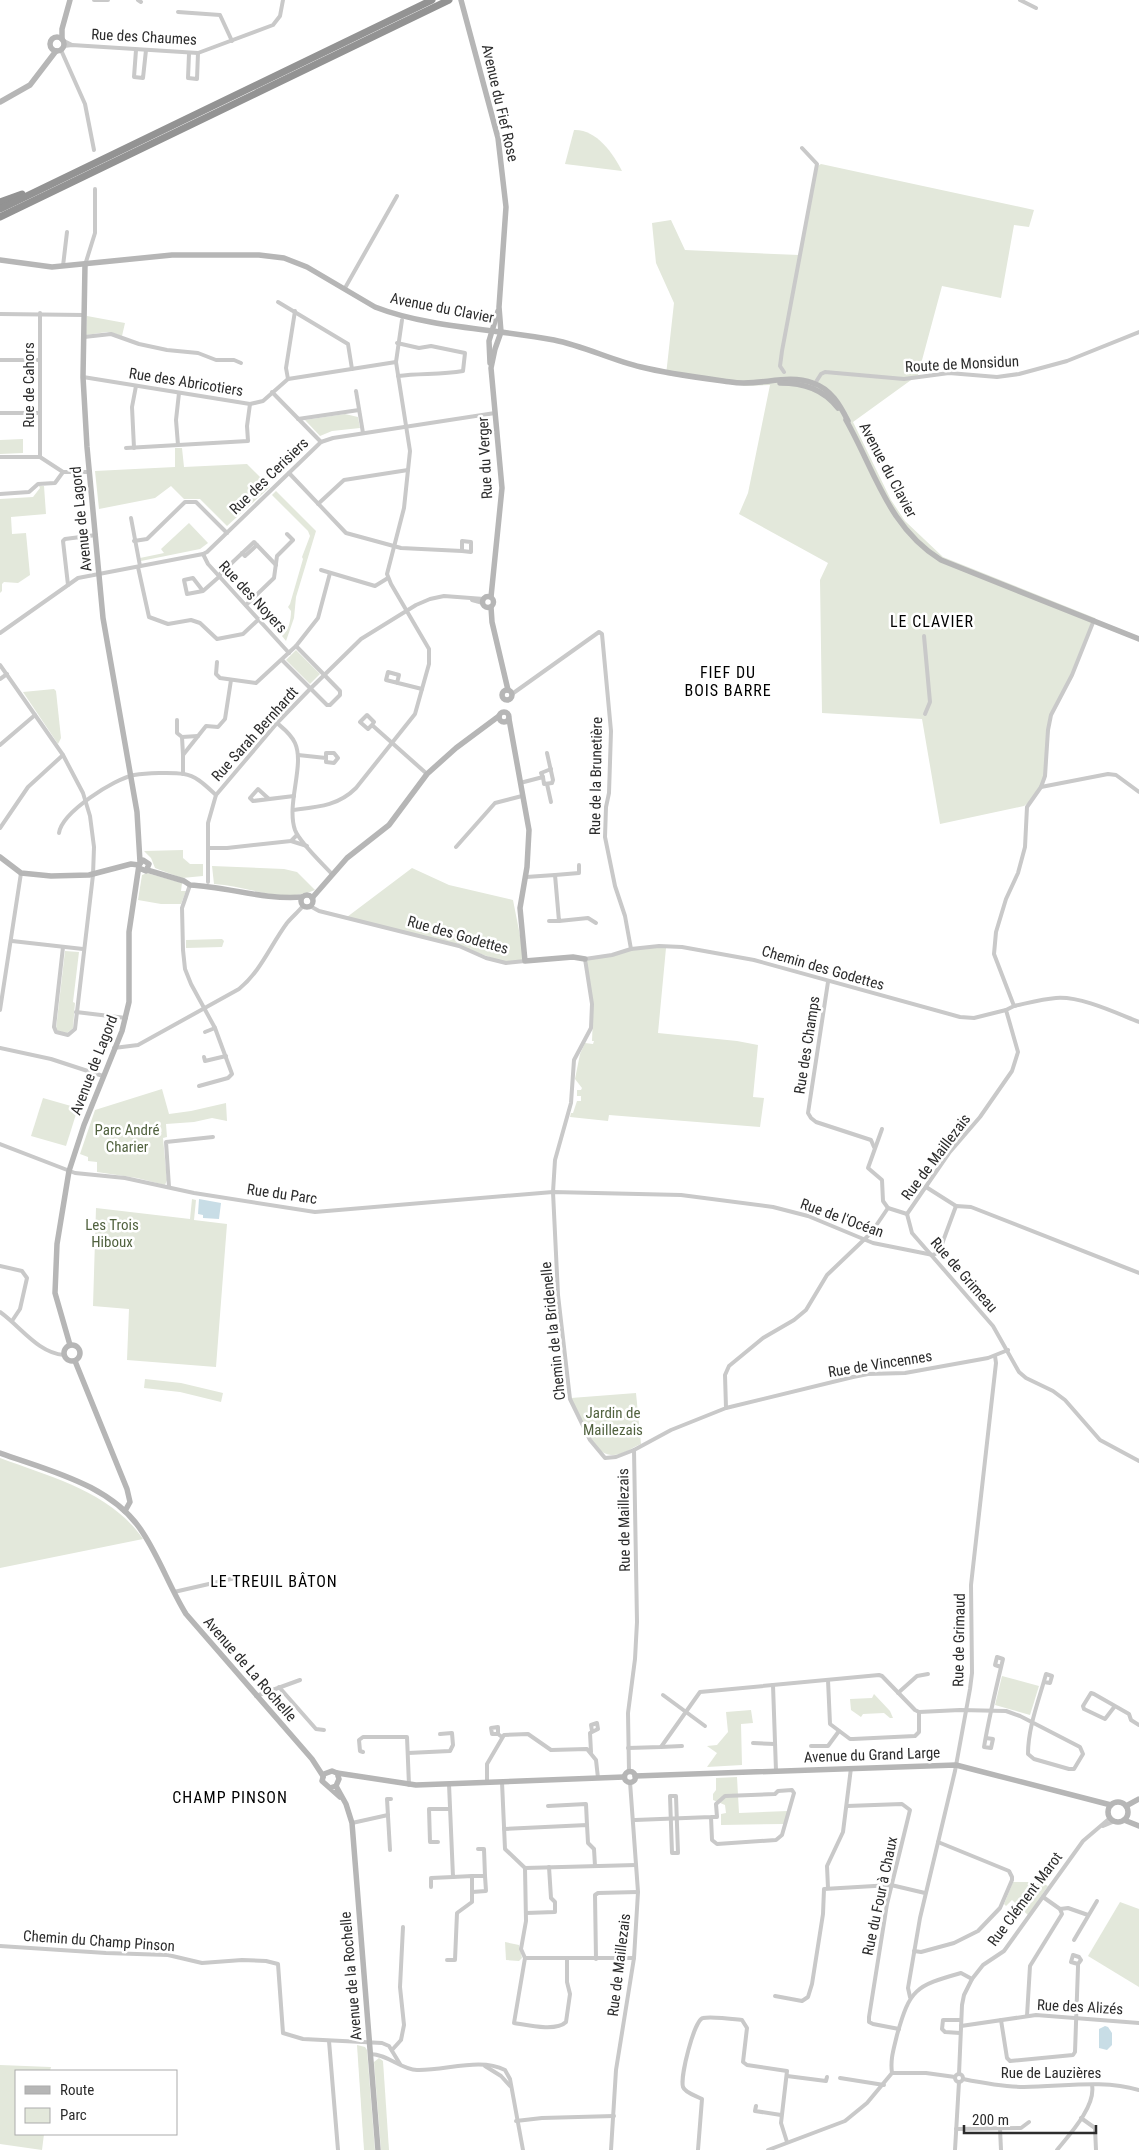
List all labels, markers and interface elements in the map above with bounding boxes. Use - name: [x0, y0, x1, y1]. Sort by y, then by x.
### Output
- street label: Rue des Chaumes: [91, 25, 197, 49]
- street label: Avenue du Fief Rose: [478, 43, 522, 163]
- street label: Avenue du Clavier: [389, 289, 496, 327]
- street label: Rue de Cahors: [20, 342, 38, 428]
- street label: Route de Monsidun: [905, 352, 1019, 376]
- street label: Rue des Abricotiers: [128, 364, 244, 400]
- street label: Rue du Verger: [474, 416, 496, 500]
- street label: Avenue du Clavier: [855, 419, 921, 521]
- street label: Rue des Cerisiers: [226, 434, 312, 518]
- street label: Avenue de Lagord: [67, 466, 95, 572]
- street label: Rue des Noyers: [215, 557, 291, 637]
- district label: LE CLAVIER: [890, 612, 974, 631]
- district label: FIEF DU BOIS BARRE: [684, 663, 772, 700]
- street label: Rue Sarah Bernhardt: [208, 683, 302, 785]
- street label: Rue de la Brunetière: [586, 717, 606, 835]
- street label: Rue des Godettes: [406, 912, 511, 958]
- street label: Chemin des Godettes: [760, 942, 886, 994]
- street label: Rue des Champs: [790, 995, 824, 1095]
- street label: Avenue de Lagord: [67, 1012, 121, 1118]
- street label: Rue de Maillezais: [898, 1110, 974, 1204]
- park label: Parc André Charier: [94, 1121, 160, 1156]
- street label: Rue du Parc: [246, 1180, 318, 1208]
- street label: Rue de l'Océan: [798, 1195, 886, 1241]
- park label: Les Trois Hiboux: [85, 1216, 139, 1251]
- street label: Rue de Grimeau: [927, 1234, 1001, 1316]
- street label: Chemin de la Bridenelle: [537, 1261, 569, 1401]
- street label: Rue de Vincennes: [827, 1347, 933, 1381]
- park label: Jardin de Maillezais: [583, 1404, 643, 1439]
- street label: Rue de Maillezais: [614, 1468, 634, 1572]
- district label: LE TREUIL BÂTON: [210, 1572, 338, 1591]
- street label: Rue de Grimaud: [949, 1593, 969, 1687]
- street label: Avenue de La Rochelle: [200, 1613, 300, 1725]
- street label: Avenue du Grand Large: [804, 1744, 940, 1766]
- district label: CHAMP PINSON: [172, 1788, 288, 1807]
- street label: Rue du Four à Chaux: [859, 1835, 901, 1957]
- street label: Rue Clément Marot: [984, 1848, 1066, 1950]
- street label: Avenue de la Rochelle: [336, 1911, 366, 2041]
- street label: Rue de Maillezais: [604, 1912, 634, 2017]
- street label: Chemin du Champ Pinson: [23, 1927, 175, 1955]
- street label: Rue des Alizés: [1036, 1996, 1124, 2018]
- street label: Rue de Lauzières: [1001, 2064, 1101, 2082]
- legend: [15, 2070, 178, 2135]
- text: Route: [60, 2081, 94, 2099]
- scale bar: [964, 2102, 1096, 2134]
- text: Parc: [60, 2106, 87, 2124]
- text: 200 m: [972, 2111, 1009, 2129]

